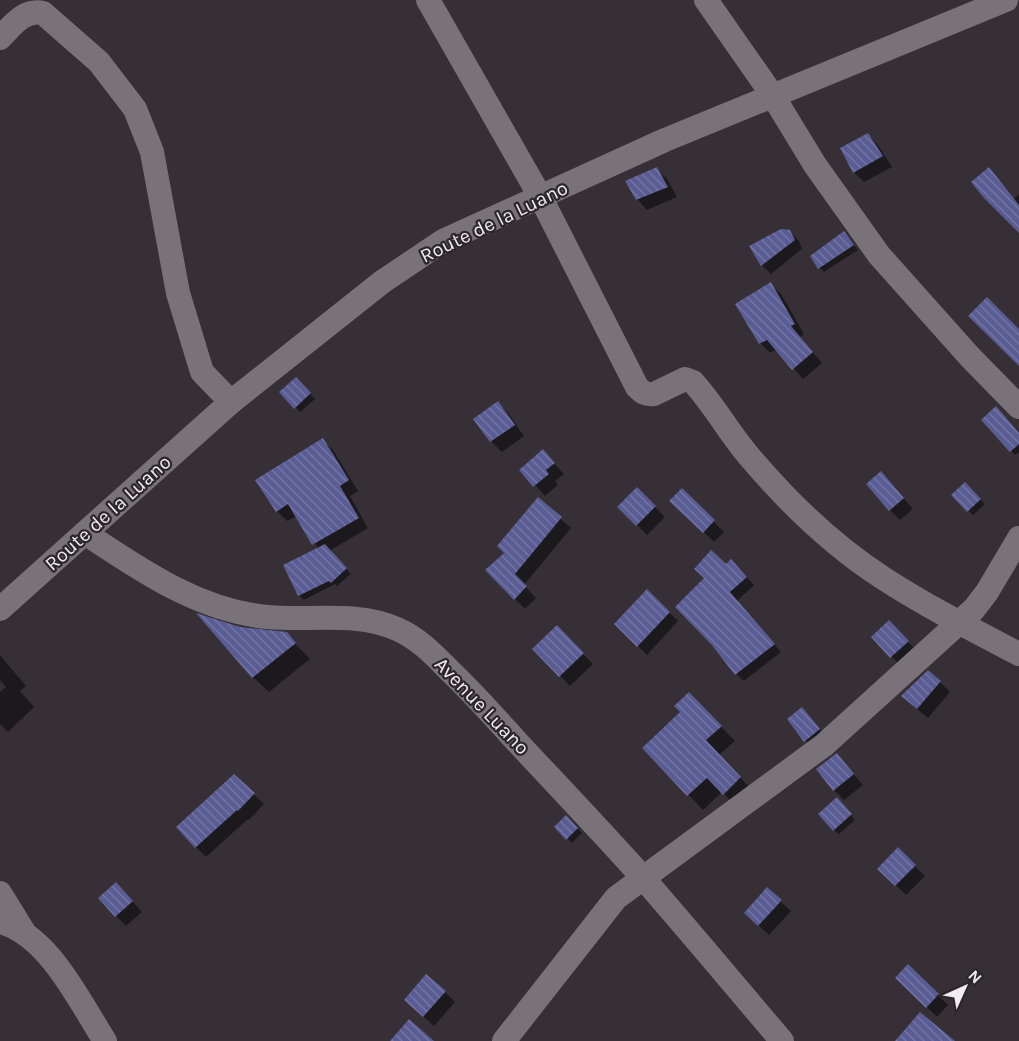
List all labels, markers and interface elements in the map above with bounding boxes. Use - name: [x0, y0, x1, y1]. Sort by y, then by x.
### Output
- street label: Route de la Luano: [416, 176, 572, 268]
- street label: Route de la Luano: [40, 450, 176, 576]
- street label: Avenue Luano: [430, 653, 534, 759]
- north arrow: [935, 957, 995, 1017]
- text: N: [964, 966, 986, 988]

